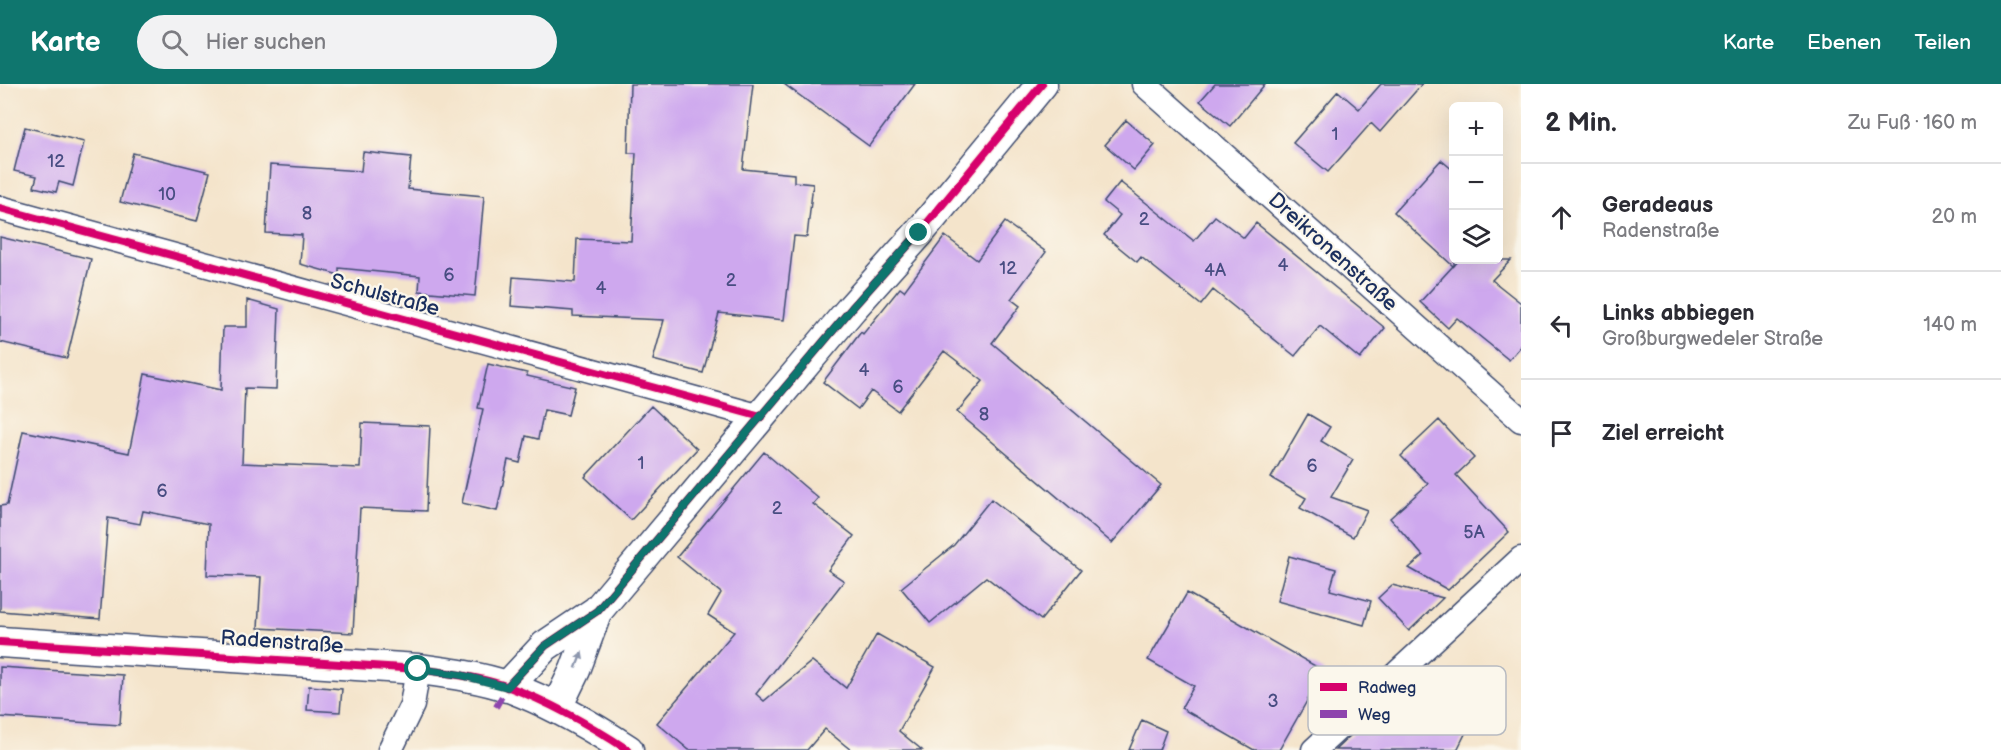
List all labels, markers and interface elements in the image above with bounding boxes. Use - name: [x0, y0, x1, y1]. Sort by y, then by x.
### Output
- search box: [137, 15, 557, 69]
- text: Karte: [30, 26, 101, 59]
- icon: search: [158, 26, 191, 59]
- text: Hier suchen: [206, 29, 326, 56]
- text: Karte: [1723, 30, 1774, 55]
- text: Ebenen: [1807, 30, 1881, 55]
- text: Teilen: [1914, 30, 1971, 55]
- map controls: [1449, 102, 1503, 264]
- button: +: [1449, 102, 1503, 156]
- text: 2 Min.: [1545, 108, 1617, 139]
- text: Zu Fuß · 160 m: [1848, 111, 1977, 135]
- house number: 1: [1332, 124, 1338, 145]
- house number: 12: [47, 151, 65, 172]
- button: −: [1449, 156, 1503, 210]
- house number: 10: [158, 184, 176, 205]
- street label: Dreikronenstraße: [1263, 187, 1403, 317]
- text: Geradeaus: [1602, 192, 1713, 219]
- icon: ahead: [1545, 201, 1578, 234]
- house number: 8: [302, 203, 312, 224]
- text: 20 m: [1932, 205, 1977, 229]
- house number: 2: [1139, 209, 1150, 230]
- button: layers: [1449, 210, 1503, 264]
- route end: [905, 219, 931, 245]
- text: Radenstraße: [1602, 219, 1719, 243]
- house number: 4: [1278, 255, 1289, 276]
- house number: 12: [999, 258, 1017, 279]
- house number: 4A: [1204, 260, 1226, 281]
- house number: 6: [444, 265, 455, 286]
- street label: Schulstraße: [328, 268, 442, 322]
- house number: 2: [726, 270, 737, 291]
- house number: 4: [596, 278, 607, 299]
- text: Links abbiegen: [1602, 300, 1755, 327]
- icon: left: [1545, 309, 1578, 342]
- text: 140 m: [1923, 313, 1977, 337]
- text: Großburgwedeler Straße: [1602, 327, 1823, 351]
- house number: 4: [859, 360, 870, 381]
- house number: 6: [893, 377, 904, 398]
- house number: 8: [979, 404, 989, 425]
- icon: arrive: [1545, 417, 1578, 450]
- text: Ziel erreicht: [1602, 420, 1724, 447]
- house number: 1: [638, 453, 644, 474]
- house number: 6: [1307, 456, 1318, 477]
- house number: 6: [157, 481, 168, 502]
- house number: 2: [772, 498, 783, 519]
- house number: 5A: [1463, 522, 1485, 543]
- street label: Radenstraße: [220, 625, 344, 659]
- one-way arrow: [575, 651, 584, 669]
- route start: [404, 655, 430, 681]
- legend: [1308, 666, 1506, 735]
- text: Radweg: [1358, 679, 1416, 698]
- house number: 3: [1267, 691, 1279, 712]
- text: Weg: [1358, 706, 1390, 725]

